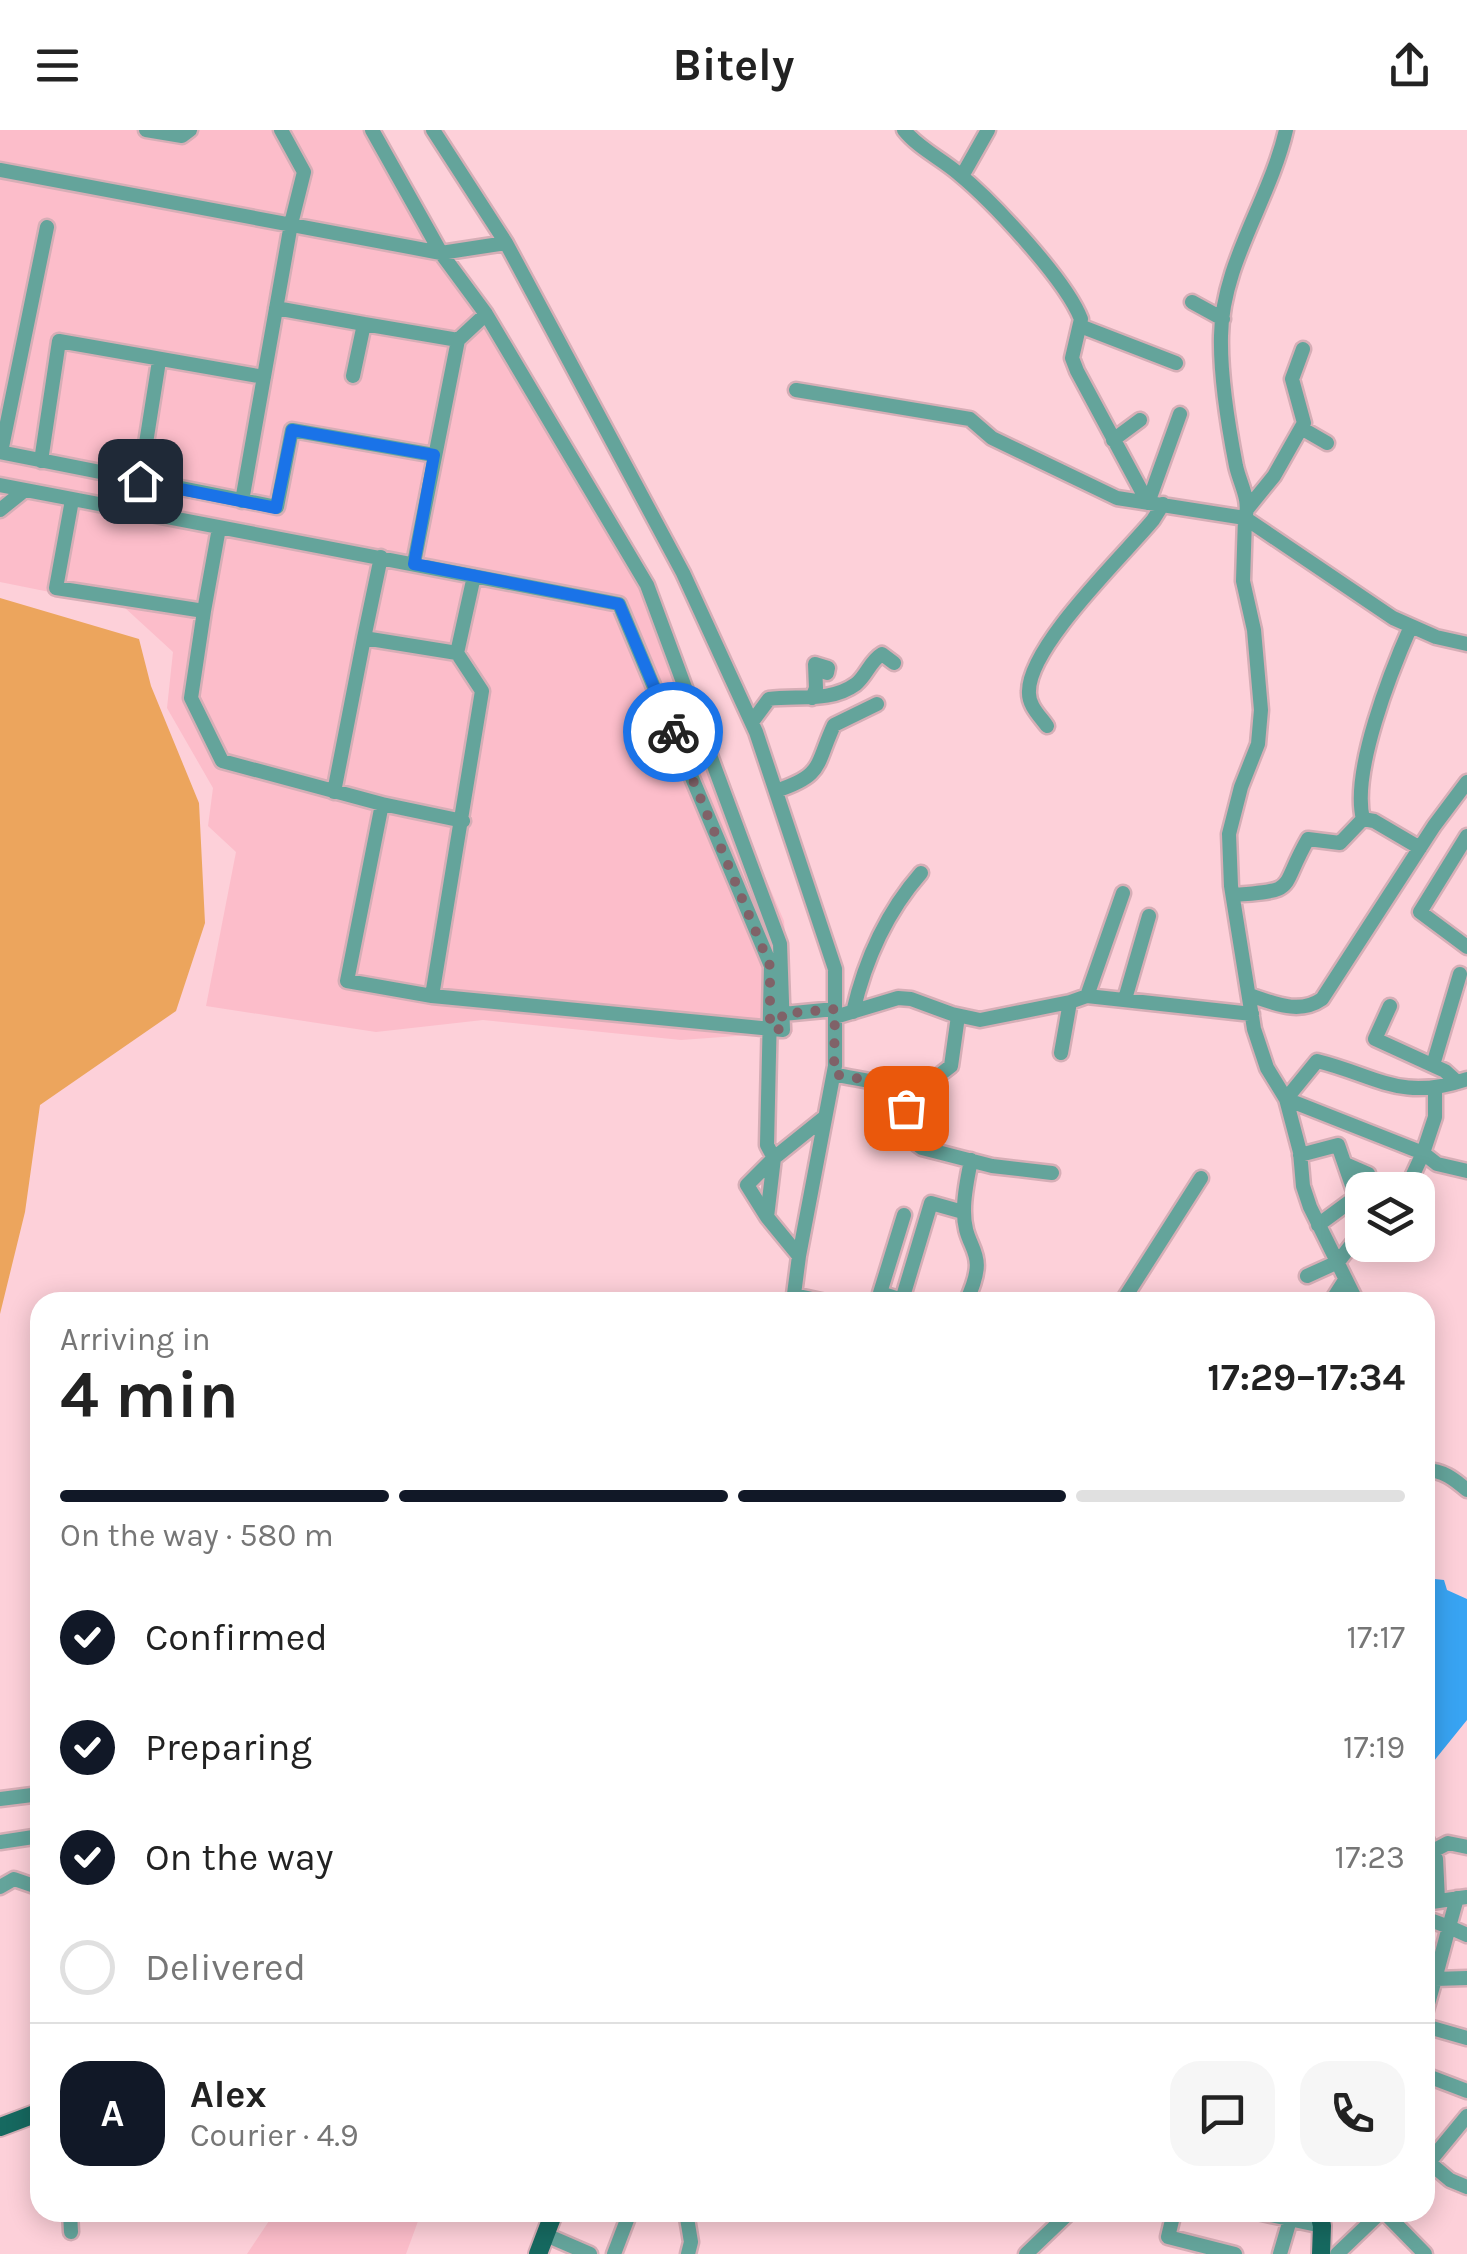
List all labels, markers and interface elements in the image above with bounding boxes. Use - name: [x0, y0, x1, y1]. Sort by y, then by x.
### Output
- icon: menu: [30, 38, 85, 93]
- icon: share: [1382, 38, 1437, 93]
- text: Bitely: [673, 39, 794, 91]
- pin: [98, 439, 183, 524]
- icon: home: [113, 454, 168, 509]
- courier: [623, 682, 723, 782]
- icon: bike: [646, 705, 701, 760]
- pin: [864, 1066, 949, 1151]
- icon: bag: [879, 1081, 934, 1136]
- map controls: [1345, 1172, 1435, 1262]
- button: layers: [1345, 1172, 1435, 1262]
- text: Arriving in: [60, 1321, 211, 1358]
- text: 17:29–17:34: [1207, 1355, 1405, 1400]
- text: 4 min: [60, 1357, 239, 1433]
- text: On the way · 580 m: [60, 1517, 334, 1554]
- icon: check: [60, 1610, 115, 1665]
- text: Confirmed: [145, 1615, 328, 1660]
- text: 17:17: [1346, 1619, 1405, 1656]
- icon: check: [60, 1720, 115, 1775]
- text: Preparing: [145, 1725, 312, 1770]
- text: 17:19: [1343, 1729, 1405, 1766]
- icon: check: [60, 1830, 115, 1885]
- text: On the way: [145, 1835, 333, 1880]
- text: 17:23: [1335, 1839, 1405, 1876]
- text: Delivered: [145, 1945, 306, 1990]
- button: chat: [1170, 2061, 1275, 2166]
- button: phone: [1300, 2061, 1405, 2166]
- text: Alex: [190, 2072, 267, 2117]
- text: A: [101, 2091, 124, 2136]
- text: Courier · 4.9: [190, 2117, 359, 2154]

